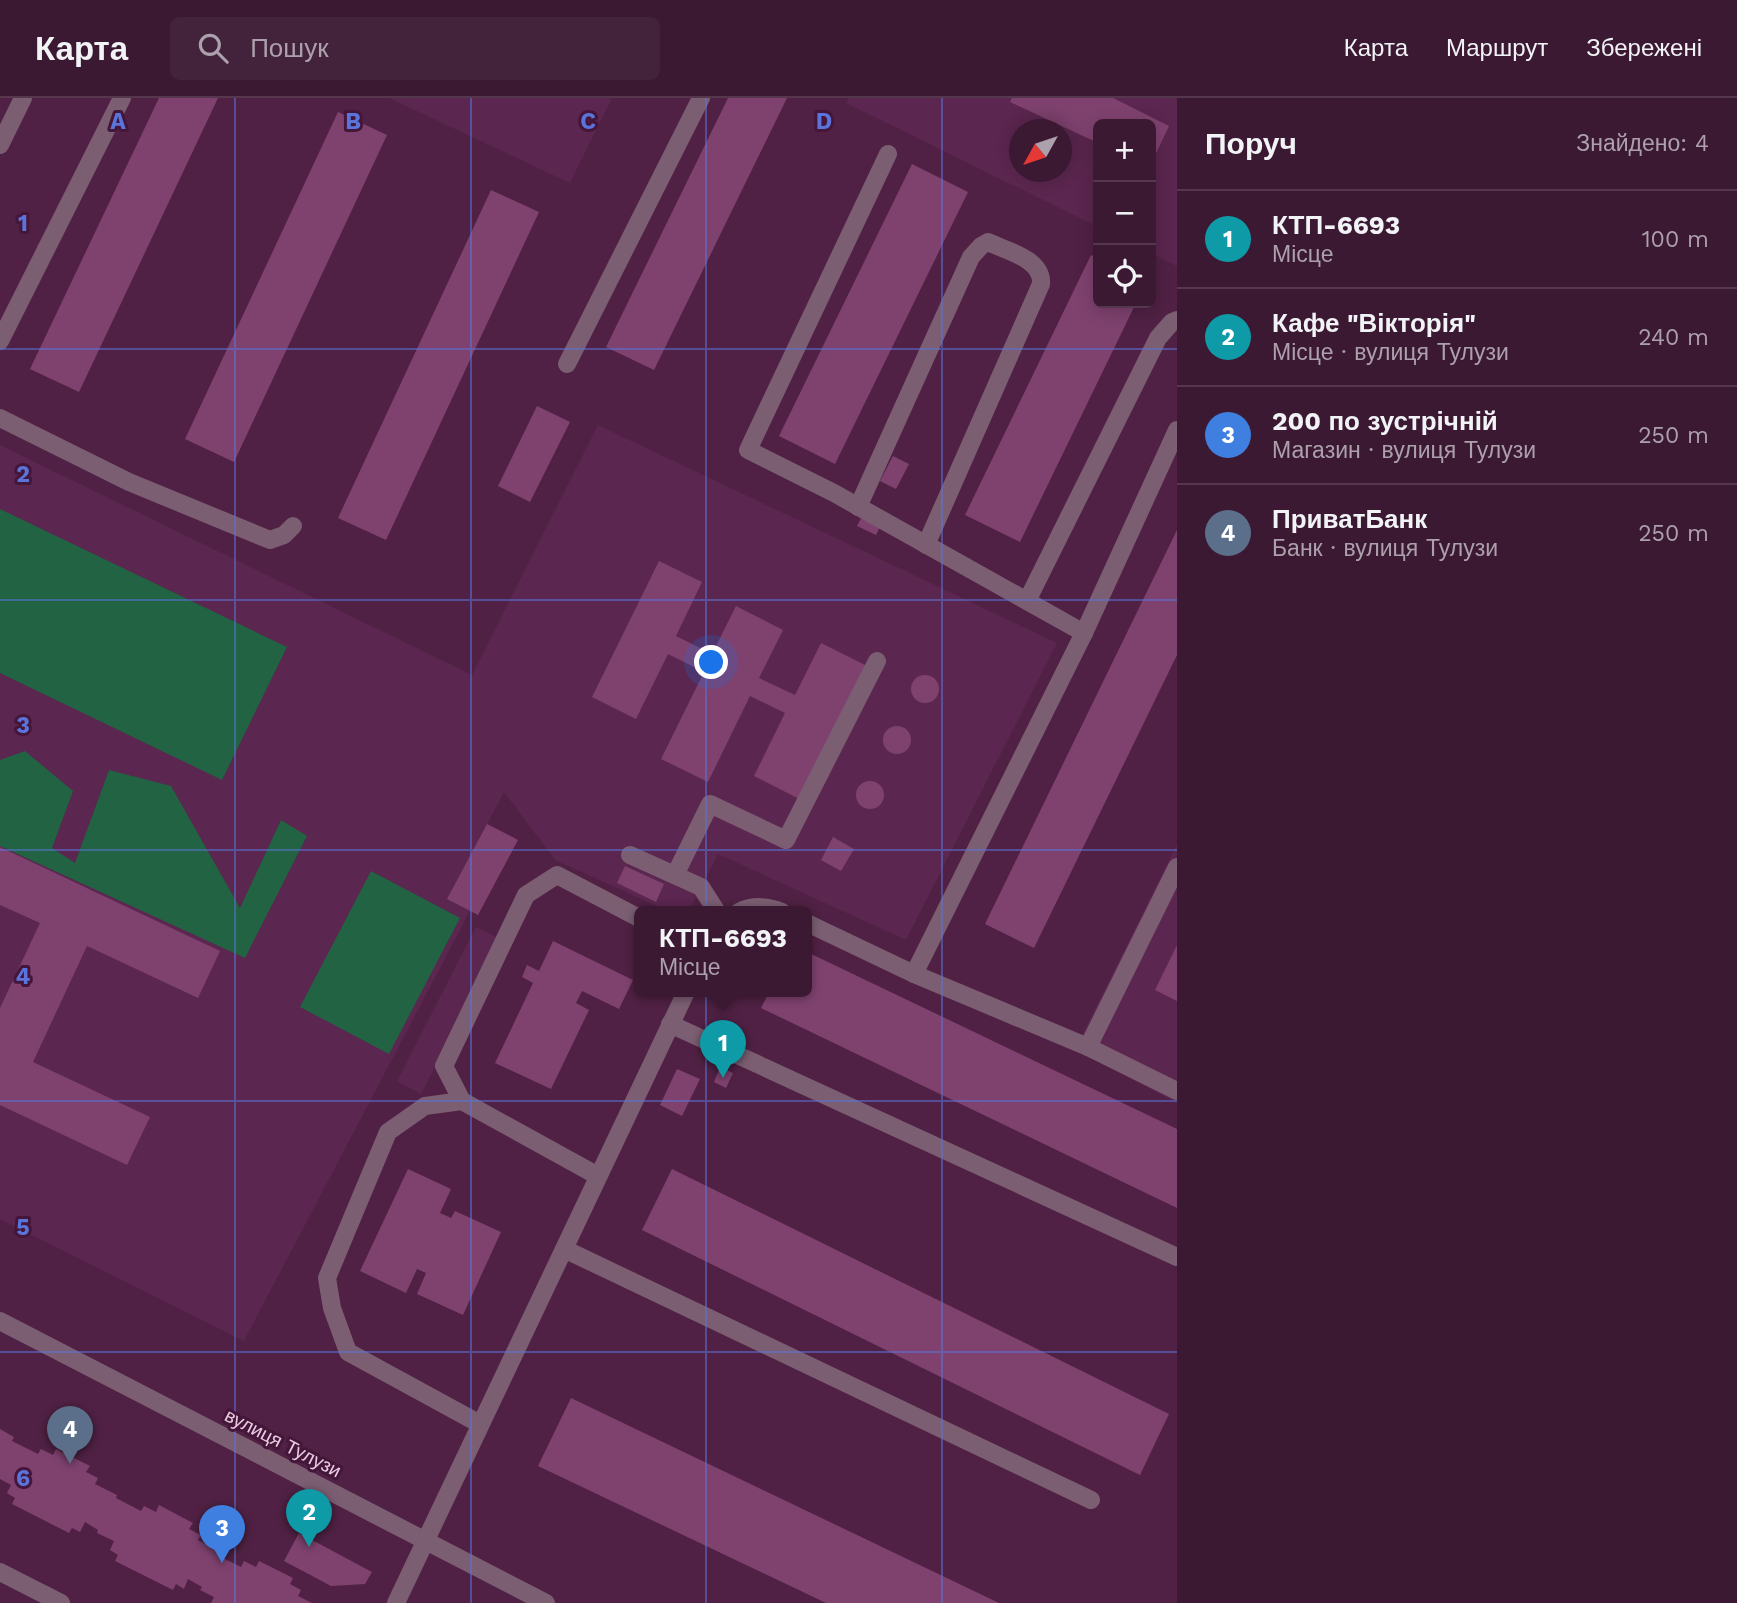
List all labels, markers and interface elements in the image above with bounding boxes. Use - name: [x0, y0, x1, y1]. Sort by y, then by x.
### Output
- search box: [170, 17, 660, 80]
- text: Карта: [35, 29, 128, 68]
- icon: search: [194, 29, 232, 67]
- text: Пошук: [250, 33, 329, 63]
- text: Карта: [1344, 34, 1408, 62]
- text: Маршрут: [1446, 34, 1548, 62]
- text: Збережені: [1586, 34, 1702, 62]
- text: A: [110, 108, 126, 135]
- text: B: [345, 108, 361, 135]
- text: C: [580, 108, 596, 135]
- text: D: [816, 108, 832, 135]
- north arrow: [1009, 119, 1072, 182]
- map controls: [1093, 119, 1156, 308]
- button: +: [1093, 119, 1156, 182]
- text: Поруч: [1205, 126, 1297, 161]
- text: Знайдено: 4: [1576, 130, 1709, 157]
- button: −: [1093, 182, 1156, 245]
- text: 1: [18, 210, 28, 237]
- text: КТП-6693: [1272, 210, 1400, 240]
- text: 1: [1223, 226, 1233, 253]
- text: 100 m: [1642, 226, 1709, 253]
- text: Місце: [1272, 241, 1333, 268]
- button: locate: [1093, 245, 1156, 308]
- text: Кафе "Вікторія": [1272, 308, 1476, 338]
- text: 2: [1221, 324, 1235, 351]
- text: 240 m: [1638, 324, 1709, 351]
- text: Місце · вулиця Тулузи: [1272, 339, 1509, 366]
- text: 200 по зустрічній: [1272, 406, 1498, 436]
- text: 3: [1221, 422, 1235, 449]
- text: 250 m: [1638, 422, 1709, 449]
- text: Магазин · вулиця Тулузи: [1272, 437, 1536, 464]
- text: 2: [16, 461, 30, 488]
- text: ПриватБанк: [1272, 504, 1427, 534]
- text: 4: [1221, 520, 1235, 547]
- text: 250 m: [1638, 520, 1709, 547]
- text: Банк · вулиця Тулузи: [1272, 535, 1498, 562]
- your location: [694, 645, 728, 679]
- text: 3: [16, 712, 30, 739]
- popup: [634, 906, 812, 997]
- text: КТП-6693: [659, 923, 787, 953]
- text: Місце: [659, 954, 720, 981]
- text: 4: [16, 963, 31, 990]
- pin: 1: [700, 1020, 746, 1078]
- text: 5: [16, 1214, 30, 1241]
- street label: вулиця Тулузи: [221, 1404, 345, 1482]
- pin: 4: [47, 1406, 93, 1464]
- text: 6: [16, 1465, 30, 1492]
- pin: 2: [286, 1489, 332, 1547]
- pin: 3: [199, 1505, 245, 1563]

